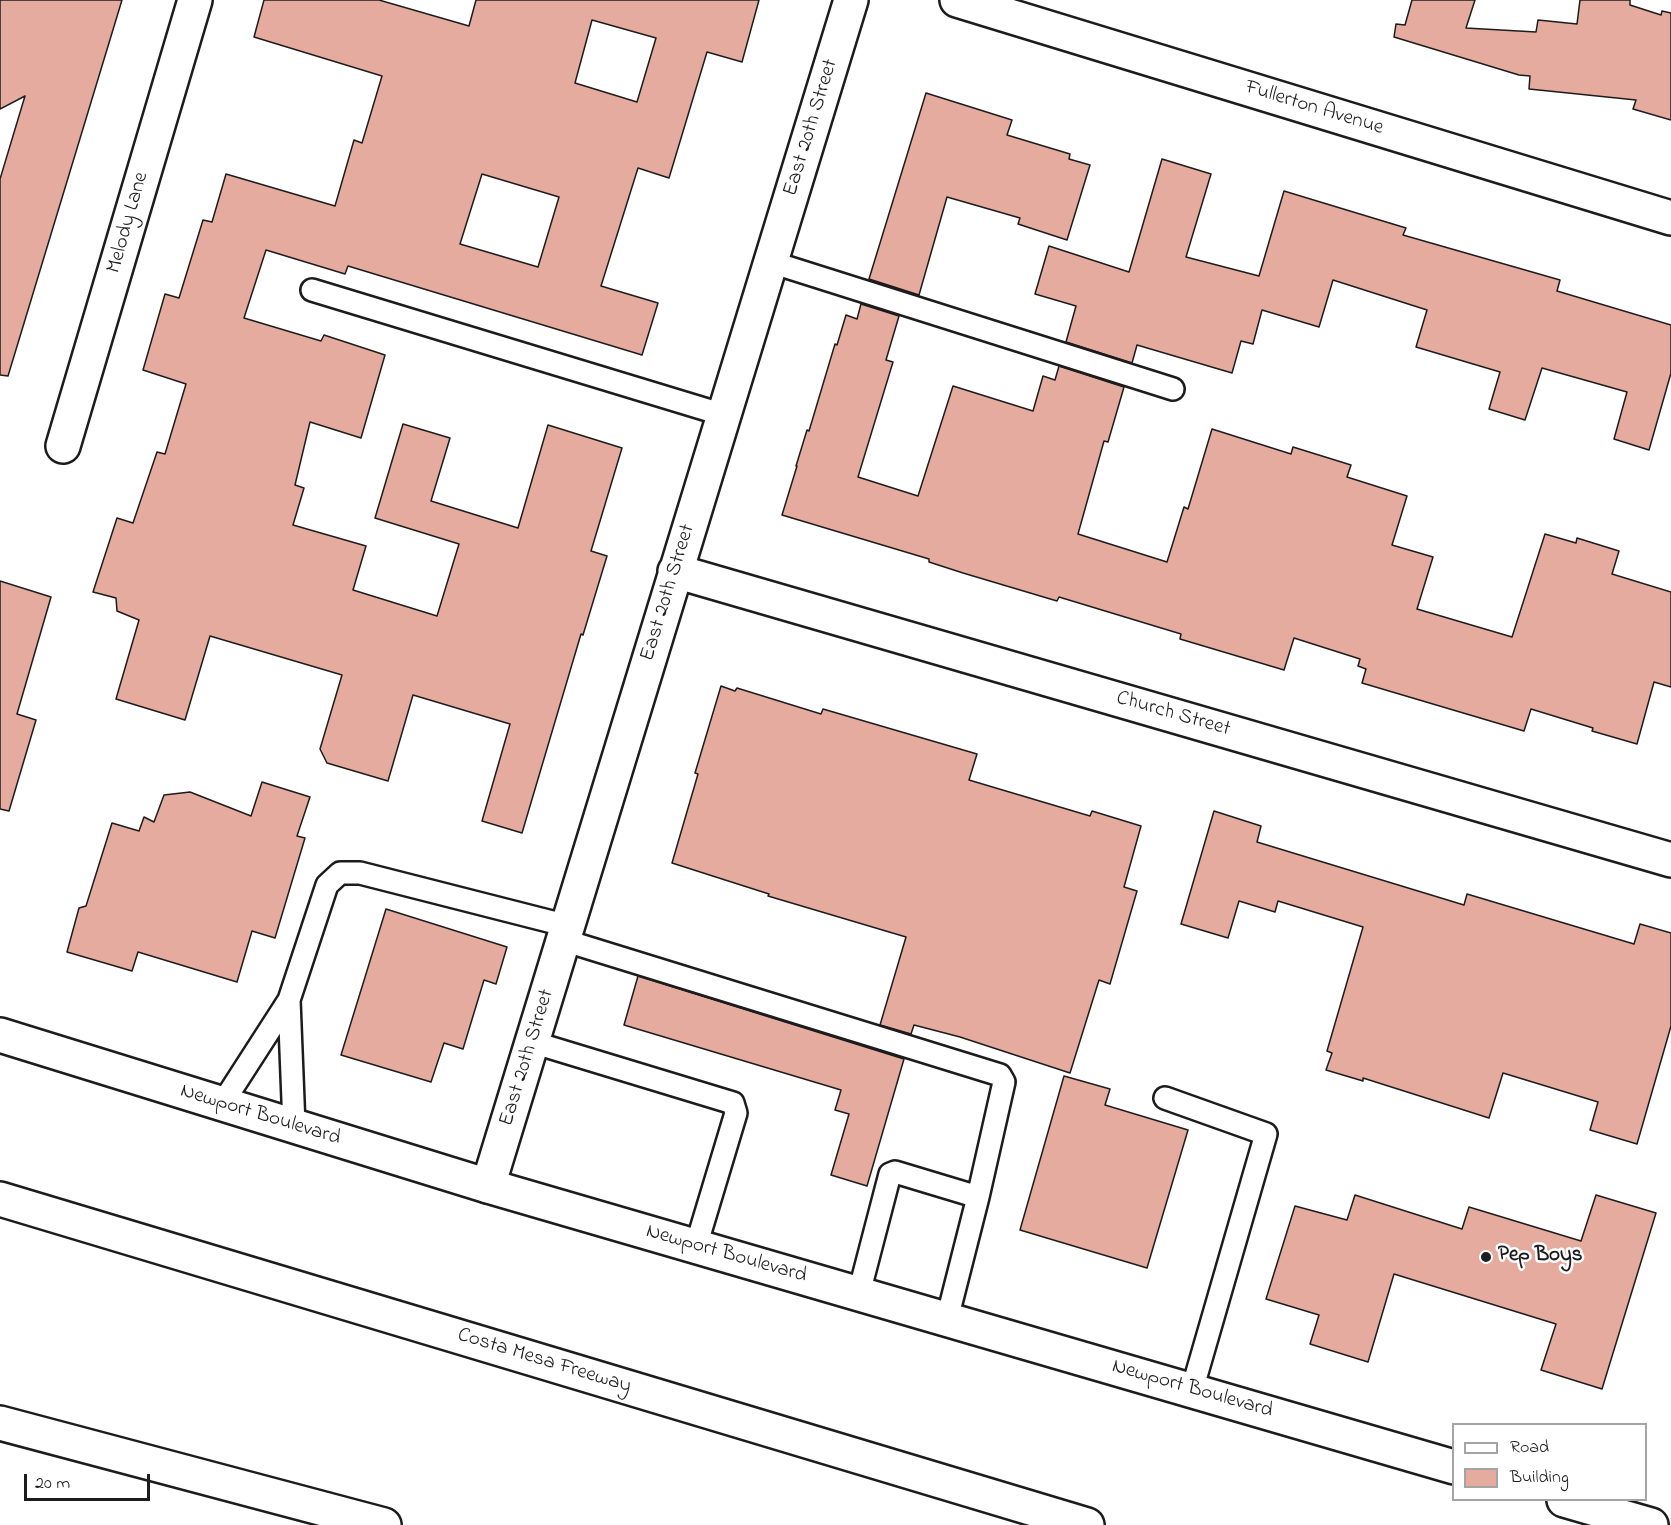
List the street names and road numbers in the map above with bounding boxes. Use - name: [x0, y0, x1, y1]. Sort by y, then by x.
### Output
- street label: East 20th Street: [779, 57, 845, 199]
- street label: Fullerton Avenue: [1242, 76, 1386, 142]
- street label: Melody Lane: [103, 169, 155, 277]
- street label: East 20th Street: [636, 522, 702, 664]
- street label: Church Street: [1113, 687, 1233, 743]
- street label: East 20th Street: [495, 987, 561, 1129]
- street label: Newport Boulevard: [177, 1080, 343, 1152]
- street label: Newport Boulevard: [643, 1220, 809, 1290]
- street label: Costa Mesa Freeway: [454, 1324, 634, 1400]
- street label: Newport Boulevard: [1109, 1355, 1275, 1425]

